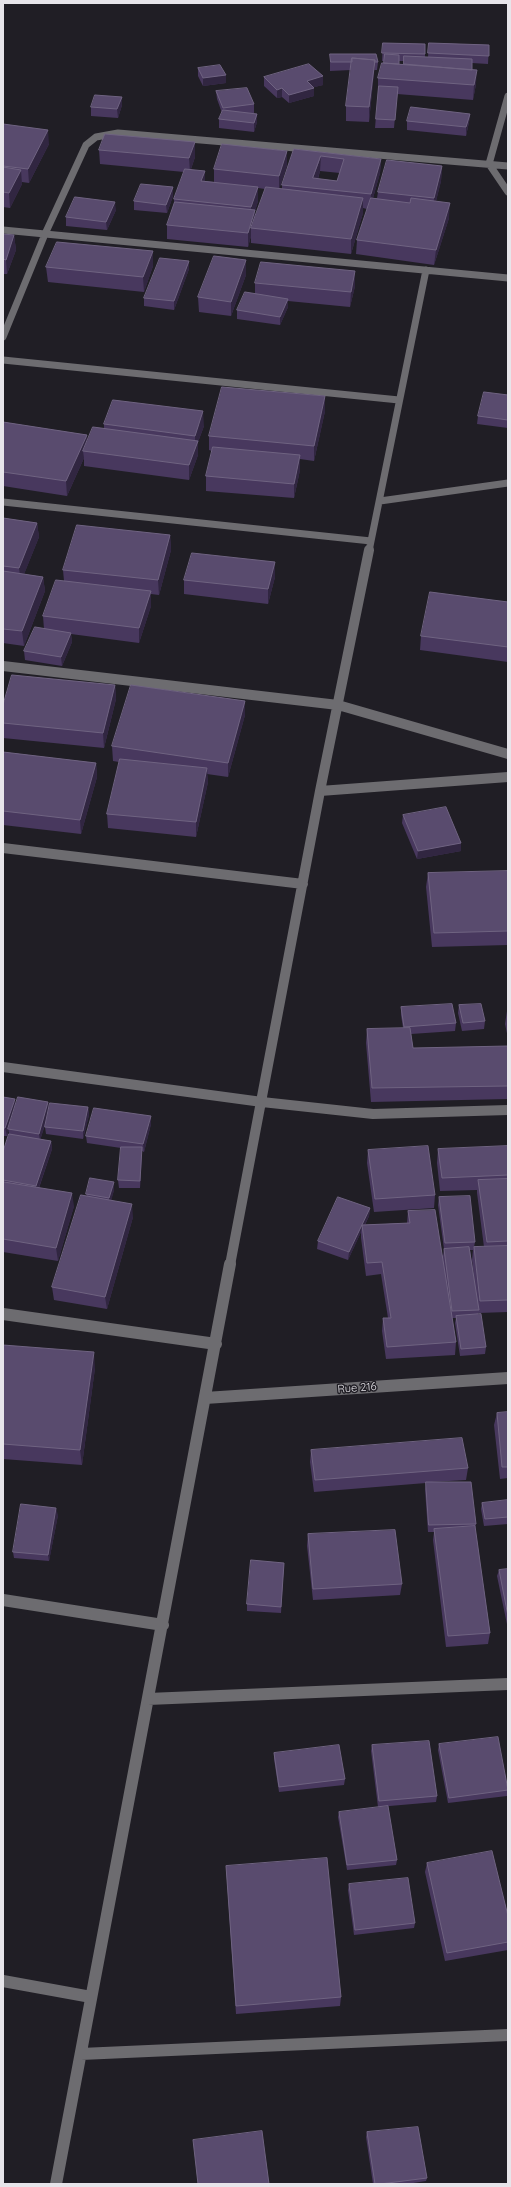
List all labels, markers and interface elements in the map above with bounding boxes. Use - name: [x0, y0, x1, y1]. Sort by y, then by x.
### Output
- street label: Rue 216: [337, 1380, 377, 1396]

